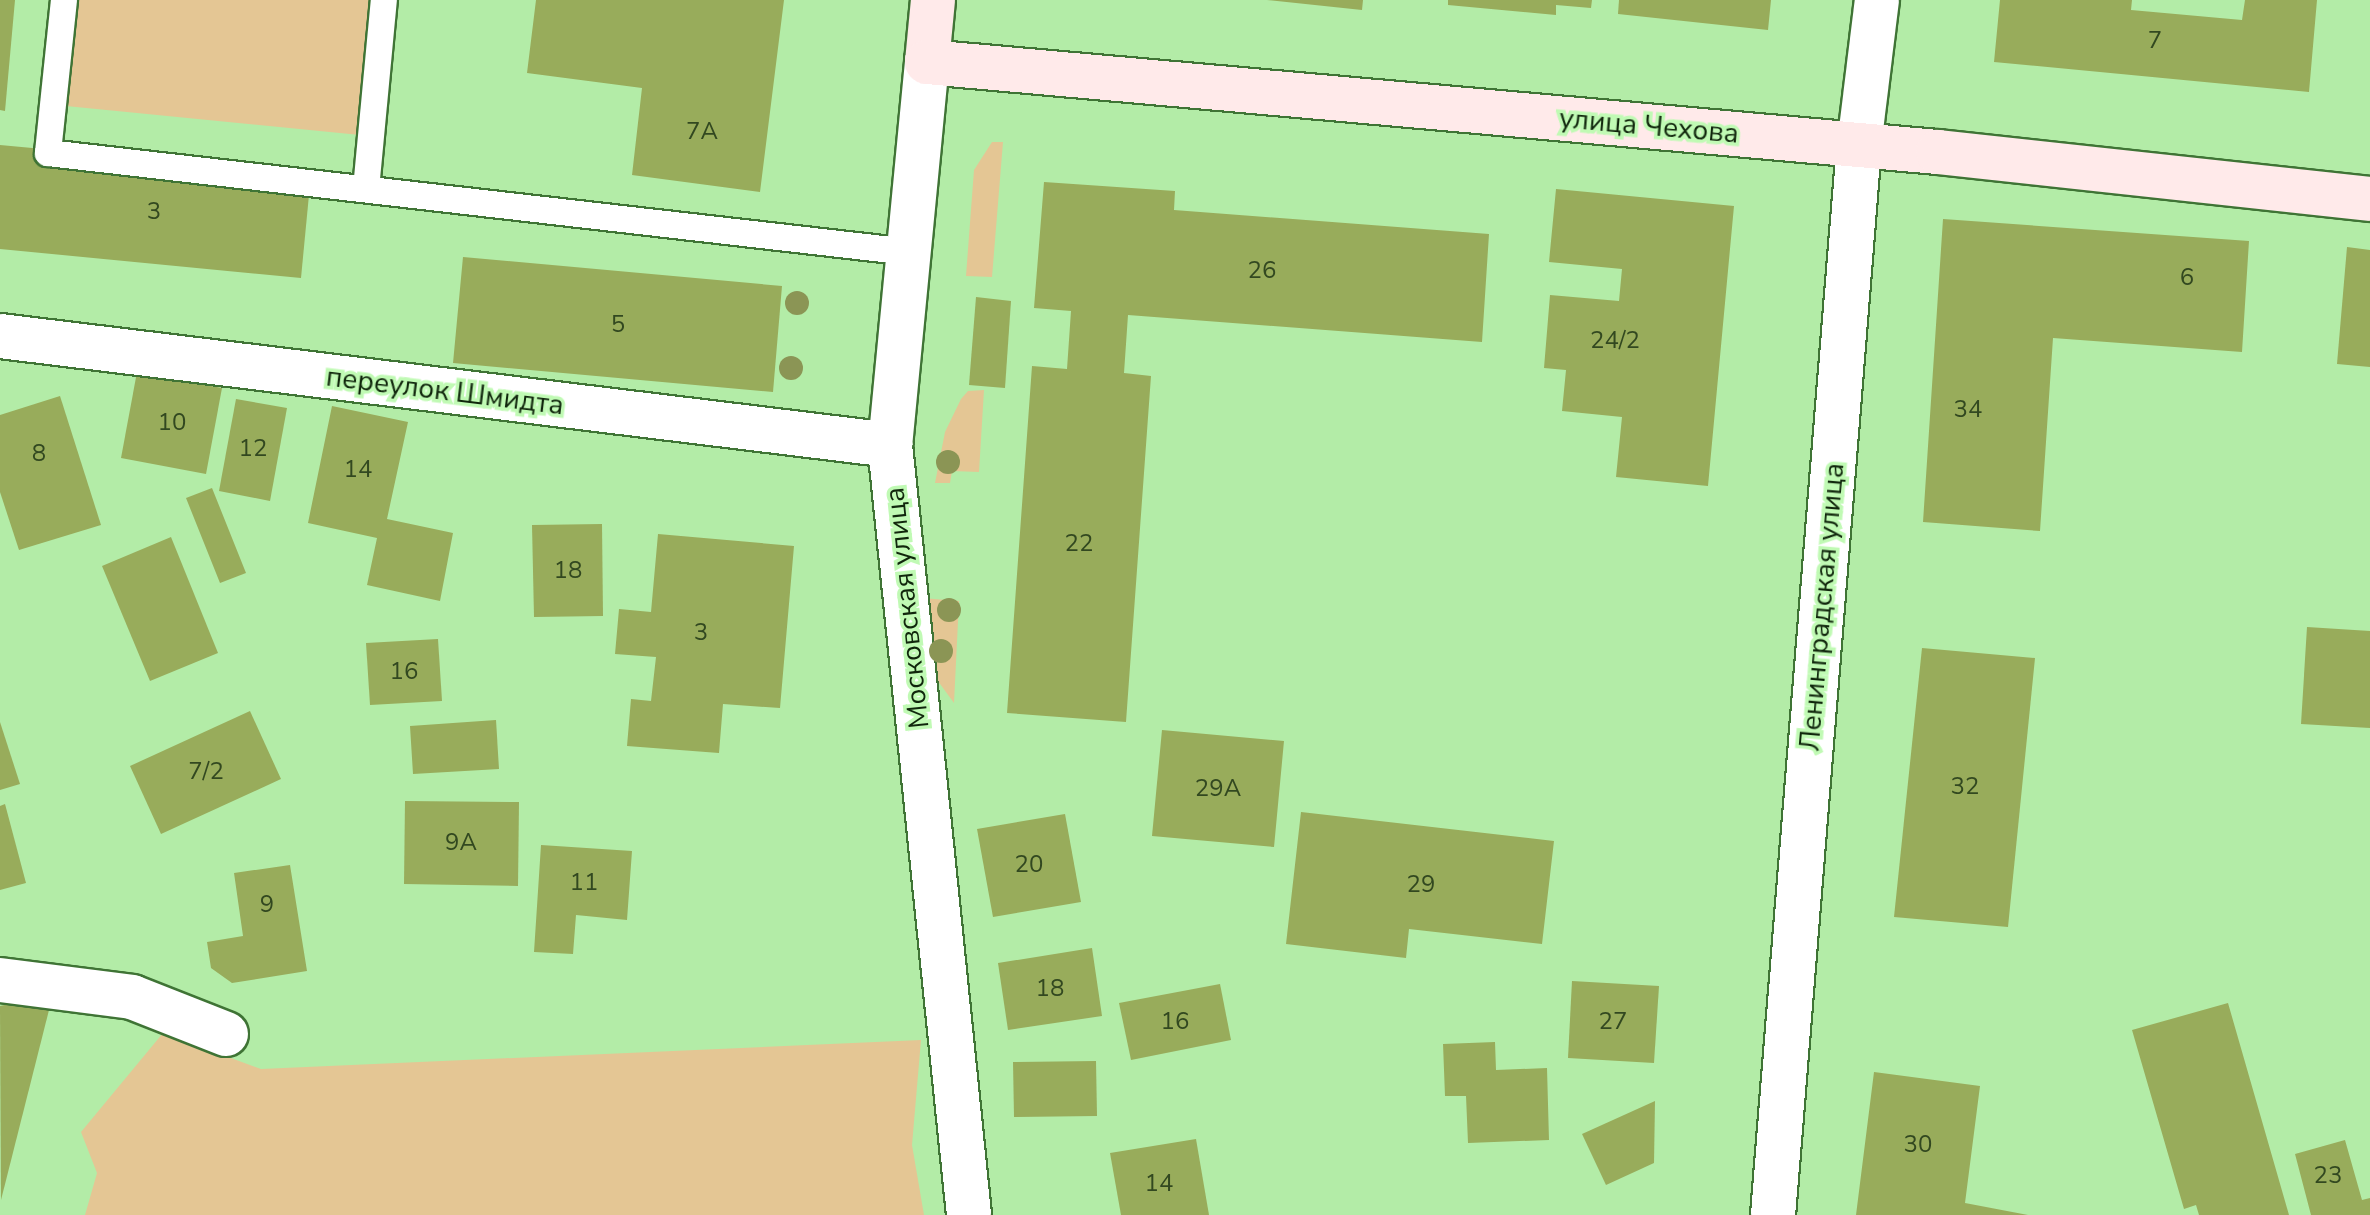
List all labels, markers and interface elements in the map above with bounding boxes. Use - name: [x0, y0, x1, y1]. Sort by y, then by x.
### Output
- house number: 7: [2148, 27, 2162, 55]
- street label: улица Чехова: [1558, 101, 1740, 151]
- house number: 7А: [686, 118, 718, 146]
- house number: 3: [147, 198, 161, 226]
- house number: 26: [1248, 257, 1276, 285]
- house number: 6: [2180, 264, 2194, 292]
- house number: 5: [611, 311, 625, 339]
- house number: 24/2: [1590, 327, 1640, 355]
- street label: переулок Шмидта: [324, 360, 566, 422]
- house number: 34: [1954, 396, 1982, 424]
- house number: 10: [158, 409, 186, 437]
- house number: 12: [239, 435, 267, 463]
- house number: 8: [32, 440, 46, 468]
- house number: 14: [344, 456, 372, 484]
- street label: Ленинградская улица: [1793, 462, 1851, 752]
- street label: Московская улица: [878, 486, 936, 730]
- house number: 22: [1065, 530, 1093, 558]
- house number: 18: [554, 557, 582, 585]
- house number: 3: [694, 619, 708, 647]
- house number: 16: [390, 658, 418, 686]
- house number: 7/2: [188, 758, 224, 786]
- house number: 32: [1951, 773, 1979, 801]
- house number: 29А: [1195, 775, 1241, 803]
- house number: 9А: [445, 829, 477, 857]
- house number: 20: [1015, 851, 1043, 879]
- house number: 11: [570, 869, 598, 897]
- house number: 29: [1407, 871, 1435, 899]
- house number: 9: [260, 891, 274, 919]
- house number: 18: [1036, 975, 1064, 1003]
- house number: 16: [1161, 1008, 1189, 1036]
- house number: 27: [1599, 1008, 1627, 1036]
- house number: 30: [1904, 1131, 1932, 1159]
- house number: 23: [2314, 1162, 2342, 1190]
- house number: 14: [1145, 1170, 1173, 1198]

